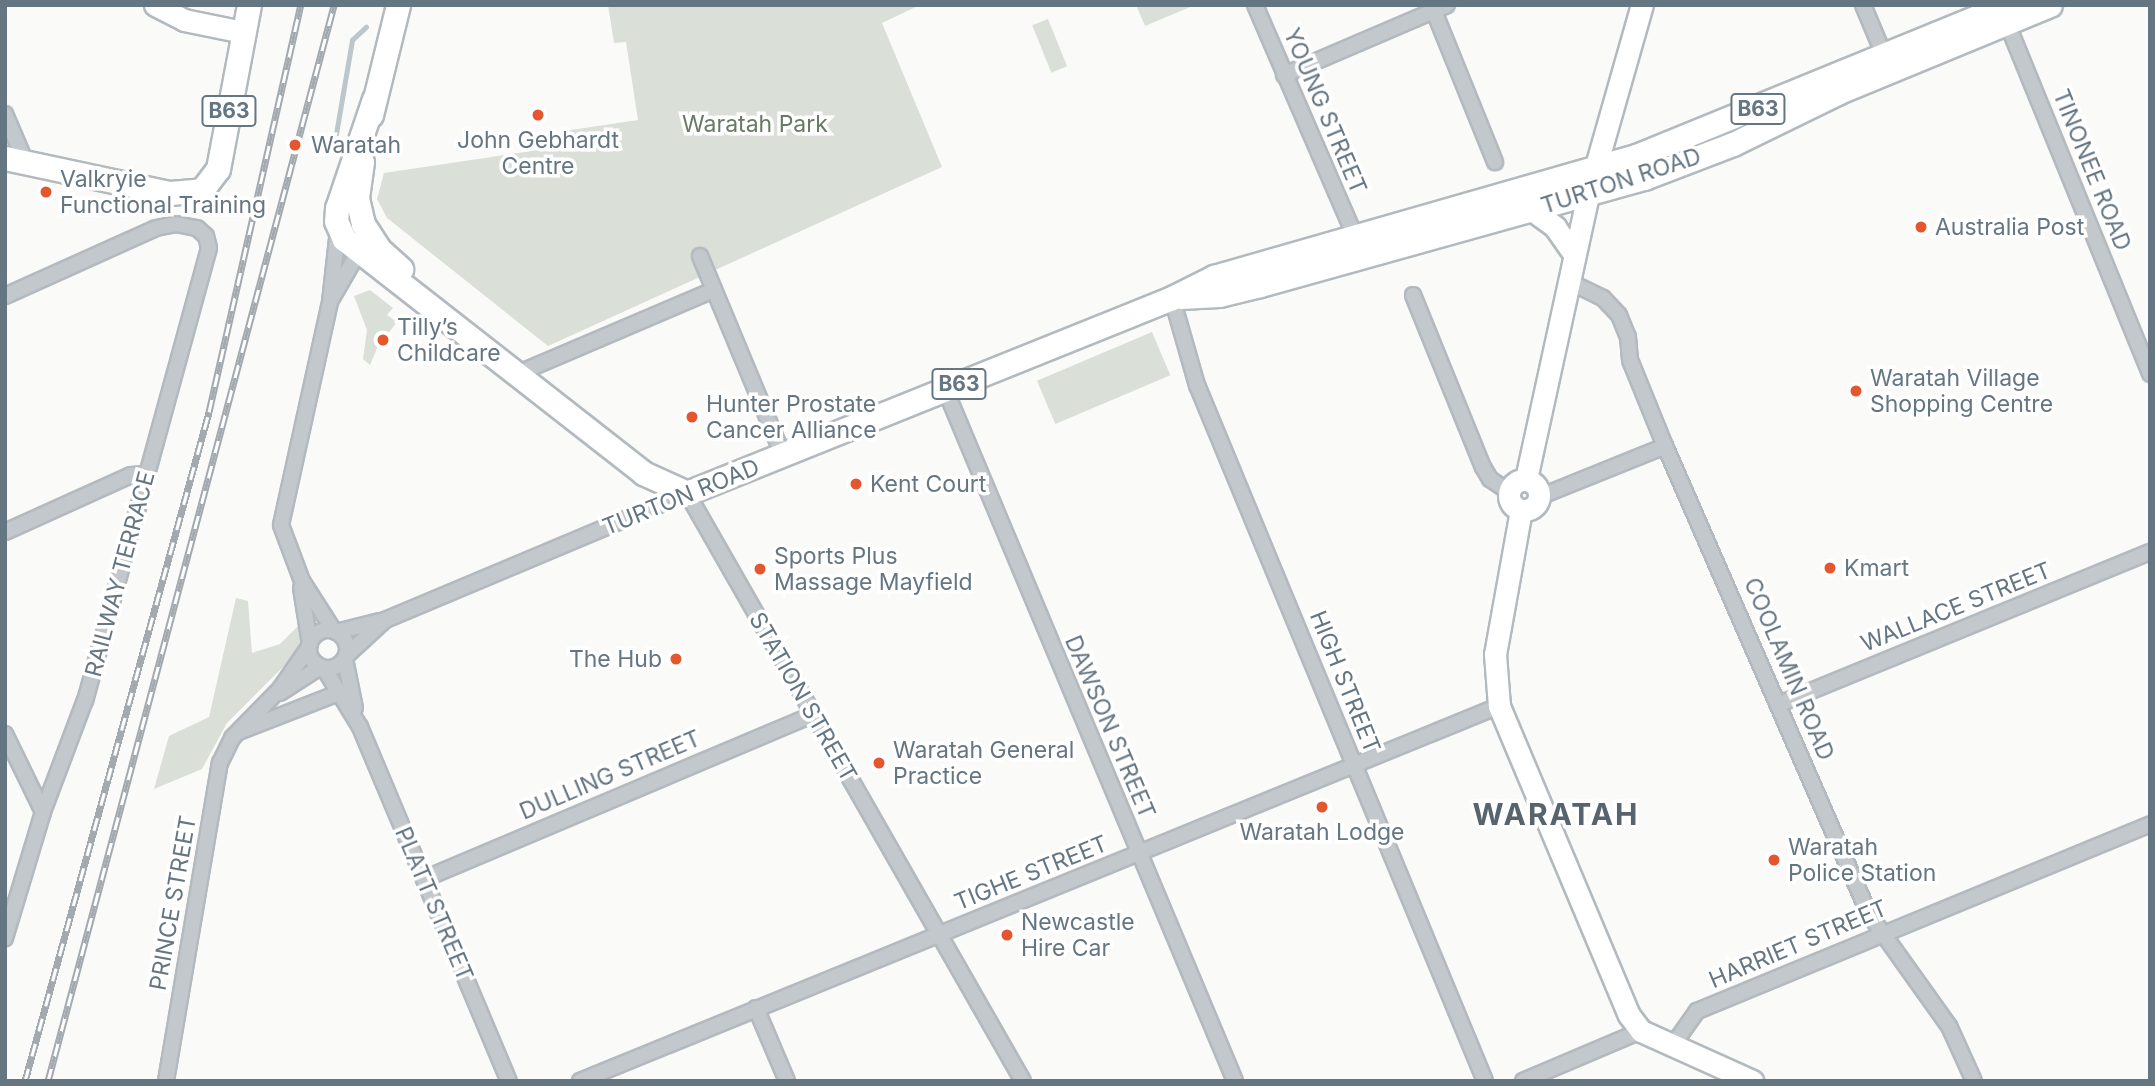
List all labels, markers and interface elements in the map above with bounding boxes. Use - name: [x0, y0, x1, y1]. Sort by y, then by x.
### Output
- street label: YOUNG STREET: [1278, 24, 1372, 198]
- street label: TINONEE ROAD: [2047, 85, 2137, 255]
- road number: B63: [1730, 92, 1786, 126]
- road number: B63: [201, 94, 257, 128]
- marker: John Gebhardt Centre: [530, 107, 546, 123]
- park label: Waratah Park: [682, 110, 828, 138]
- place label: John Gebhardt Centre: [457, 126, 619, 180]
- place label: Waratah: [311, 131, 401, 159]
- marker: Waratah: [285, 135, 305, 155]
- street label: TURTON ROAD: [1538, 142, 1704, 220]
- place label: Valkryie Functional Training: [60, 165, 266, 219]
- marker: Valkryie Functional Training: [38, 184, 54, 200]
- place label: Australia Post: [1935, 213, 2084, 241]
- marker: Australia Post: [1913, 219, 1929, 235]
- place label: Tilly’s Childcare: [397, 313, 501, 367]
- marker: Tilly’s Childcare: [375, 332, 391, 348]
- place label: Waratah Village Shopping Centre: [1870, 364, 2053, 418]
- road number: B63: [931, 366, 987, 402]
- marker: Waratah Village Shopping Centre: [1848, 383, 1864, 399]
- place label: Hunter Prostate Cancer Alliance: [706, 390, 877, 444]
- marker: Hunter Prostate Cancer Alliance: [684, 409, 700, 425]
- street label: TURTON ROAD: [599, 453, 763, 541]
- street label: RAILWAY TERRACE: [79, 468, 161, 680]
- place label: Kent Court: [870, 470, 986, 498]
- marker: Kent Court: [848, 476, 864, 492]
- place label: Sports Plus Massage Mayfield: [774, 542, 973, 596]
- place label: Kmart: [1844, 554, 1909, 582]
- street label: WALLACE STREET: [1857, 556, 2055, 658]
- marker: Kmart: [1822, 560, 1838, 576]
- marker: Sports Plus Massage Mayfield: [752, 561, 768, 577]
- street label: COOLAMIN ROAD: [1738, 574, 1840, 764]
- street label: STATION STREET: [743, 607, 863, 787]
- street label: HIGH STREET: [1304, 607, 1386, 757]
- street label: DAWSON STREET: [1059, 631, 1161, 823]
- place label: The Hub: [569, 645, 662, 673]
- marker: The Hub: [668, 651, 684, 667]
- street label: DULLING STREET: [515, 724, 705, 826]
- place label: Waratah General Practice: [893, 736, 1074, 790]
- marker: Waratah General Practice: [871, 755, 887, 771]
- district label: WARATAH: [1473, 796, 1639, 832]
- marker: Waratah Lodge: [1314, 799, 1330, 815]
- street label: PRINCE STREET: [144, 813, 202, 993]
- place label: Waratah Lodge: [1240, 818, 1404, 846]
- street label: PLATT STREET: [389, 823, 479, 985]
- street label: TIGHE STREET: [951, 830, 1111, 916]
- place label: Waratah Police Station: [1788, 833, 1936, 887]
- marker: Waratah Police Station: [1766, 852, 1782, 868]
- street label: HARRIET STREET: [1705, 894, 1891, 994]
- place label: Newcastle Hire Car: [1021, 908, 1135, 962]
- marker: Newcastle Hire Car: [999, 927, 1015, 943]

